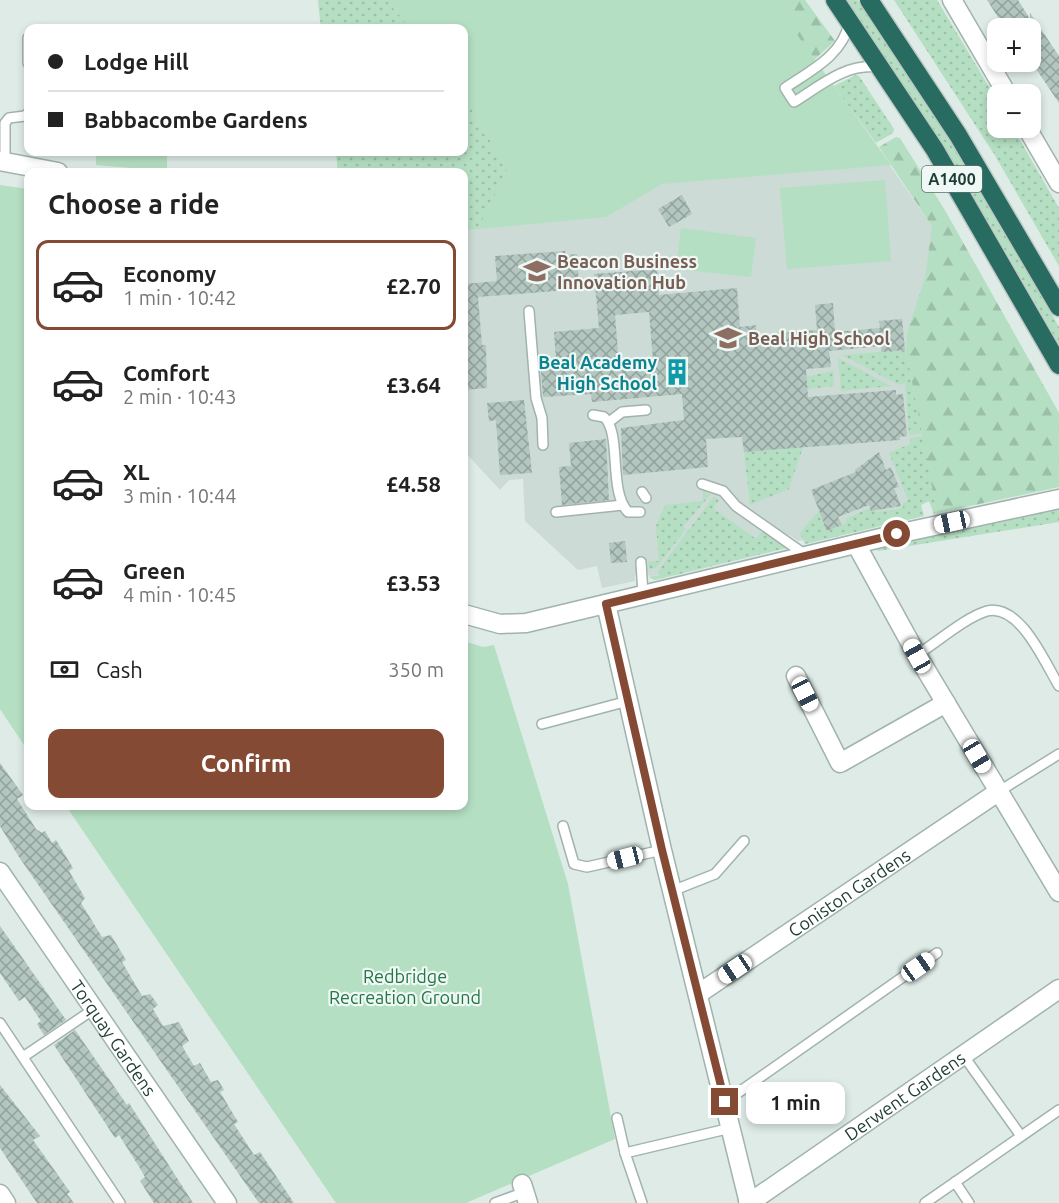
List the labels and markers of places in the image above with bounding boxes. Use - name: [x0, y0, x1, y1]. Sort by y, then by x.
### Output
- place label: Beacon Business Innovation Hub: [557, 251, 697, 292]
- school or university icon: Beacon Business Innovation Hub: [522, 256, 552, 286]
- school or university icon: Beal High School: [713, 323, 743, 353]
- place label: Beal High School: [748, 328, 891, 348]
- place label: Beal Academy High School: [538, 352, 658, 393]
- building icon: Beal Academy High School: [662, 357, 692, 387]

